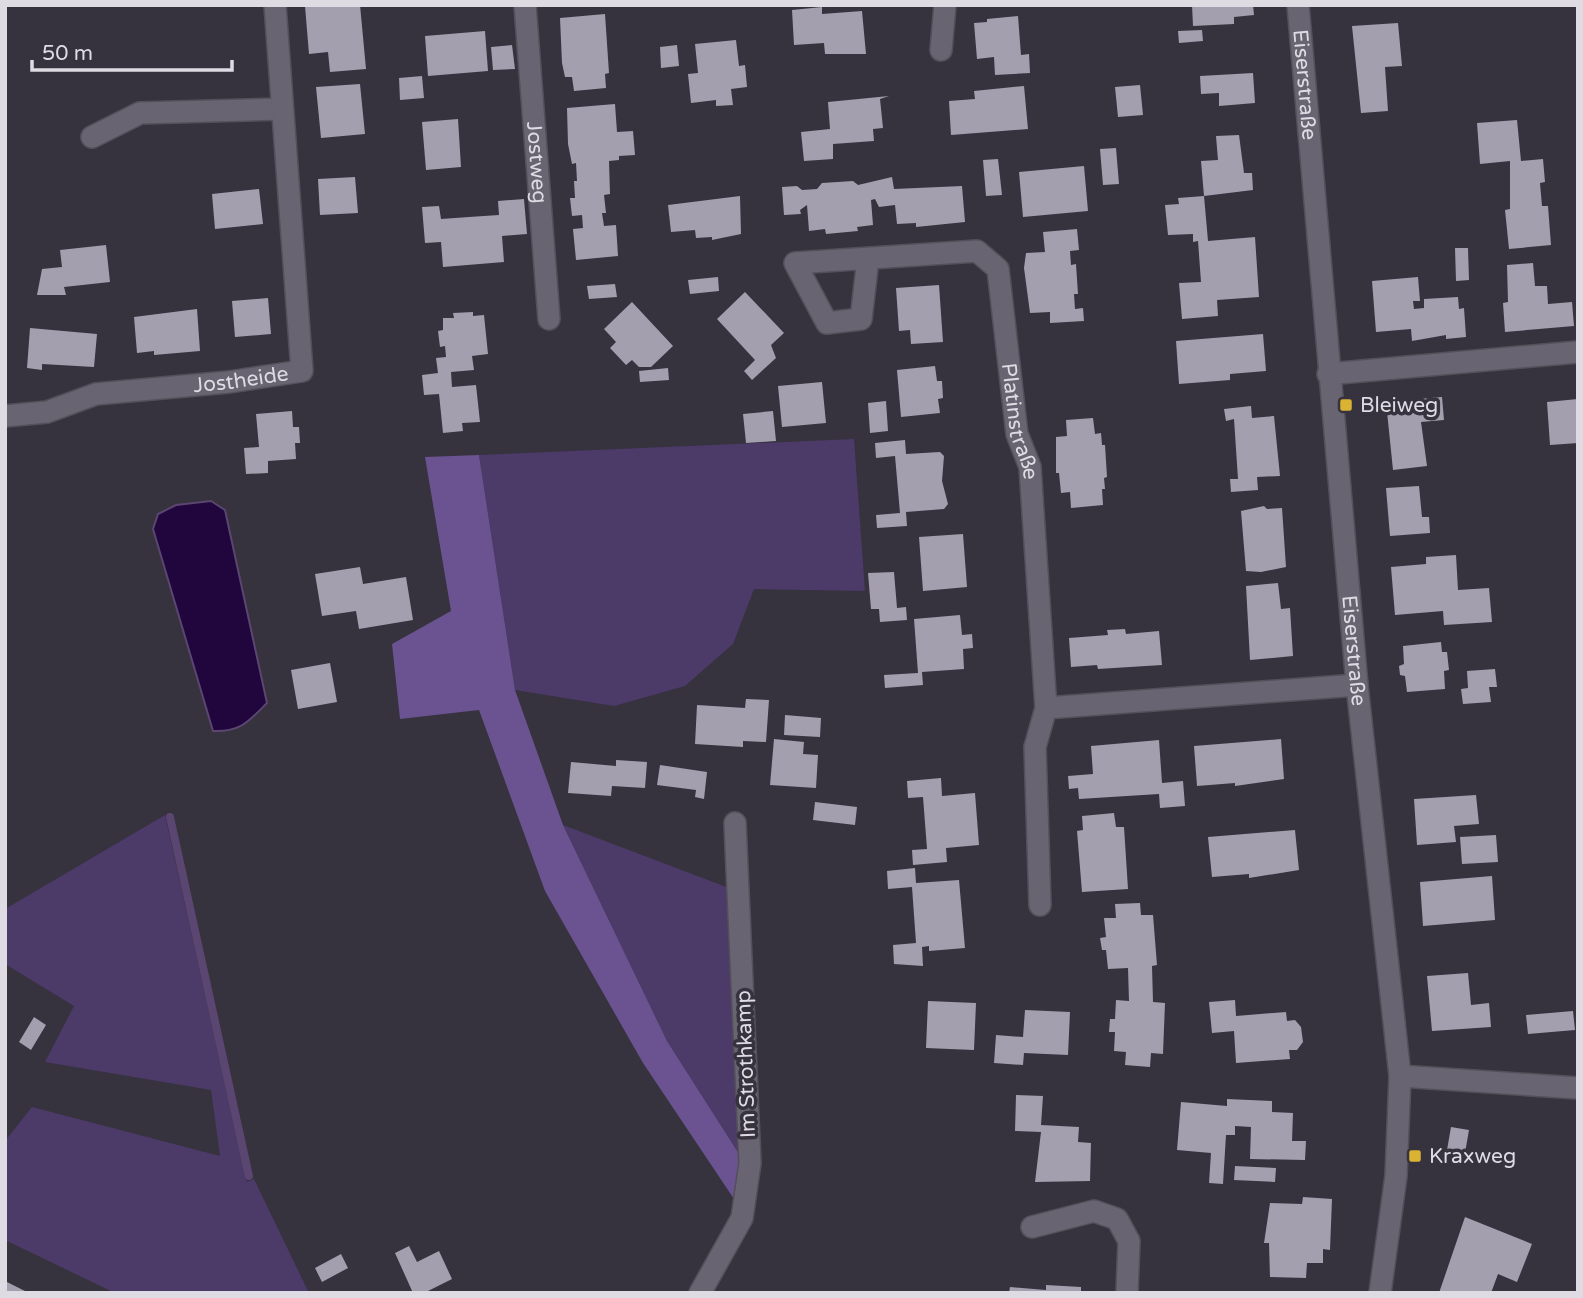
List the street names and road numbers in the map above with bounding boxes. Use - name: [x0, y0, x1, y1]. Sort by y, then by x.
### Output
- street label: Eiserstraße: [1288, 28, 1322, 141]
- street label: Jostweg: [521, 121, 553, 204]
- street label: Jostheide: [192, 361, 290, 398]
- street label: Platinstraße: [996, 362, 1043, 480]
- street label: Eiserstraße: [1337, 594, 1372, 707]
- street label: Im Strothkamp: [731, 990, 761, 1138]

